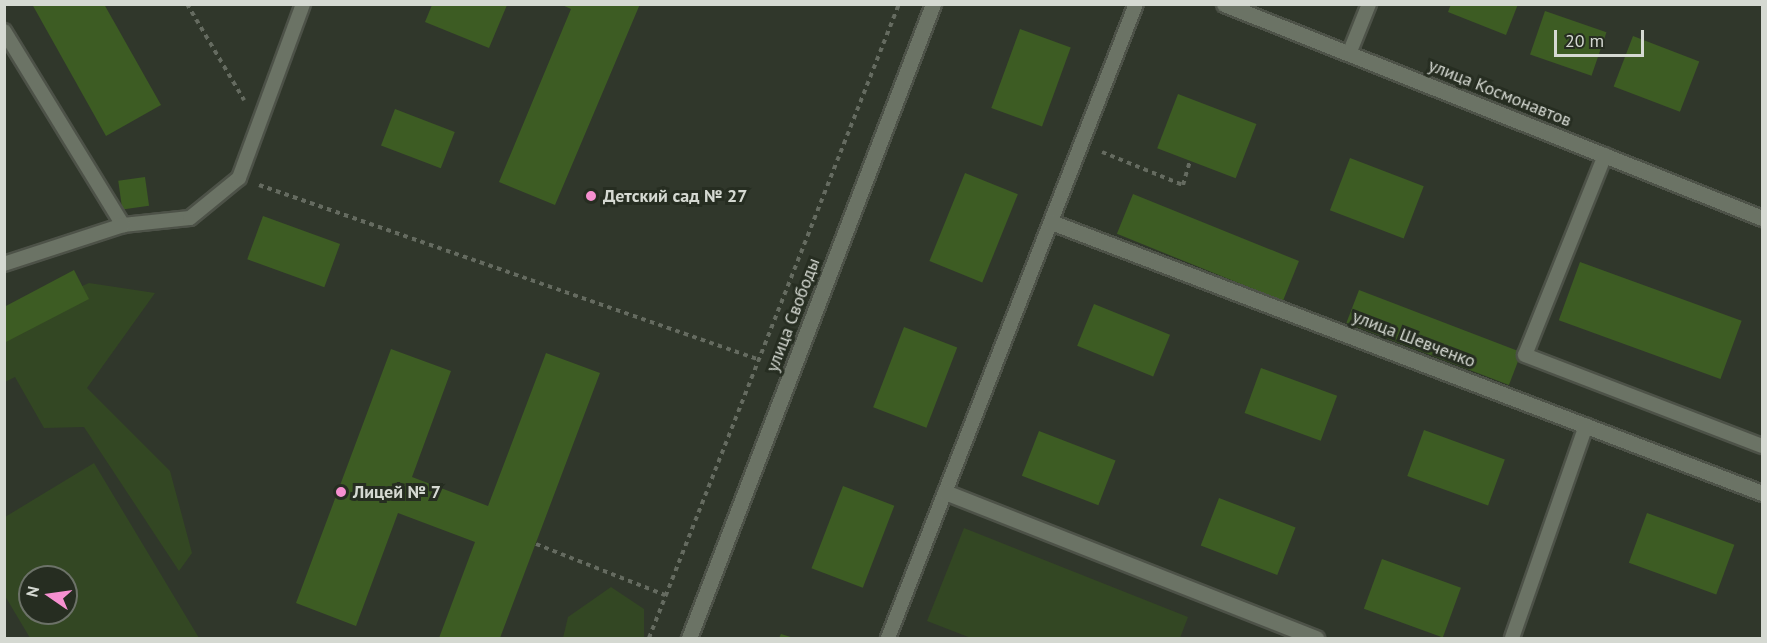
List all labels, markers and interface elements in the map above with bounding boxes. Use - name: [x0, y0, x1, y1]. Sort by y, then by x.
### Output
- scale bar: [1557, 18, 1647, 56]
- text: 20 m: [1565, 29, 1604, 52]
- street label: улица Космонавтов: [1425, 54, 1575, 132]
- place label: Детский сад № 27: [603, 185, 747, 207]
- marker: Детский сад № 27: [584, 189, 598, 203]
- street label: улица Свободы: [761, 255, 825, 375]
- street label: улица Шевченко: [1349, 306, 1479, 372]
- place label: Лицей № 7: [353, 481, 441, 503]
- marker: Лицей № 7: [334, 485, 348, 499]
- north arrow: [18, 565, 78, 625]
- text: N: [21, 584, 43, 599]

